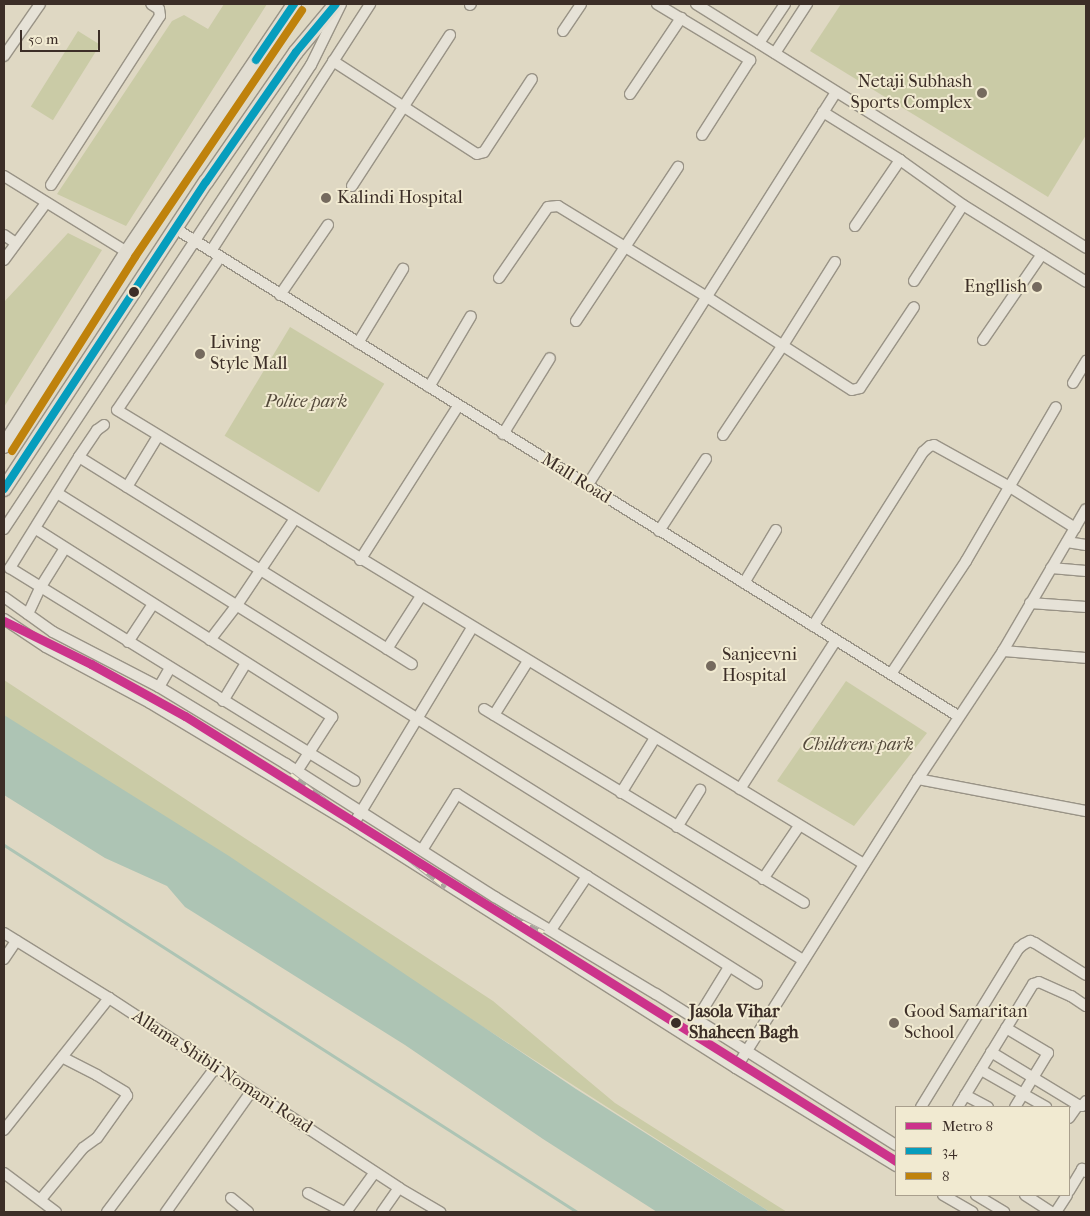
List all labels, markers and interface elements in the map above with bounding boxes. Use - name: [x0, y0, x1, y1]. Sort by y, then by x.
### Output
- scale bar: [22, 20, 102, 52]
- text: 50 m: [28, 30, 58, 48]
- place label: Netaji Subhash Sports Complex: [851, 72, 972, 115]
- marker: Netaji Subhash Sports Complex: [976, 87, 988, 99]
- place label: Kalindi Hospital: [337, 187, 463, 209]
- marker: Kalindi Hospital: [319, 191, 333, 205]
- place label: Engllish: [964, 276, 1027, 298]
- marker: Engllish: [1031, 281, 1043, 293]
- unlabelled marker: [129, 287, 139, 297]
- place label: Living Style Mall: [210, 333, 288, 376]
- marker: Living Style Mall: [194, 348, 206, 360]
- park label: Police park: [264, 391, 348, 413]
- street label: Mall Road: [537, 449, 615, 509]
- place label: Sanjeevni Hospital: [722, 645, 797, 688]
- marker: Sanjeevni Hospital: [704, 659, 718, 673]
- park label: Childrens park: [802, 734, 914, 756]
- place label: Jasola Vihar Shaheen Bagh: [689, 1002, 799, 1044]
- place label: Good Samaritan School: [904, 1002, 1028, 1044]
- street label: Allama Shibli Nomani Road: [128, 1006, 316, 1138]
- marker: Jasola Vihar Shaheen Bagh: [667, 1014, 685, 1032]
- marker: Good Samaritan School: [888, 1017, 900, 1029]
- legend: [895, 1106, 1070, 1196]
- text: Metro 8: [942, 1117, 993, 1135]
- text: 34: [942, 1142, 957, 1160]
- text: 8: [942, 1167, 950, 1185]

